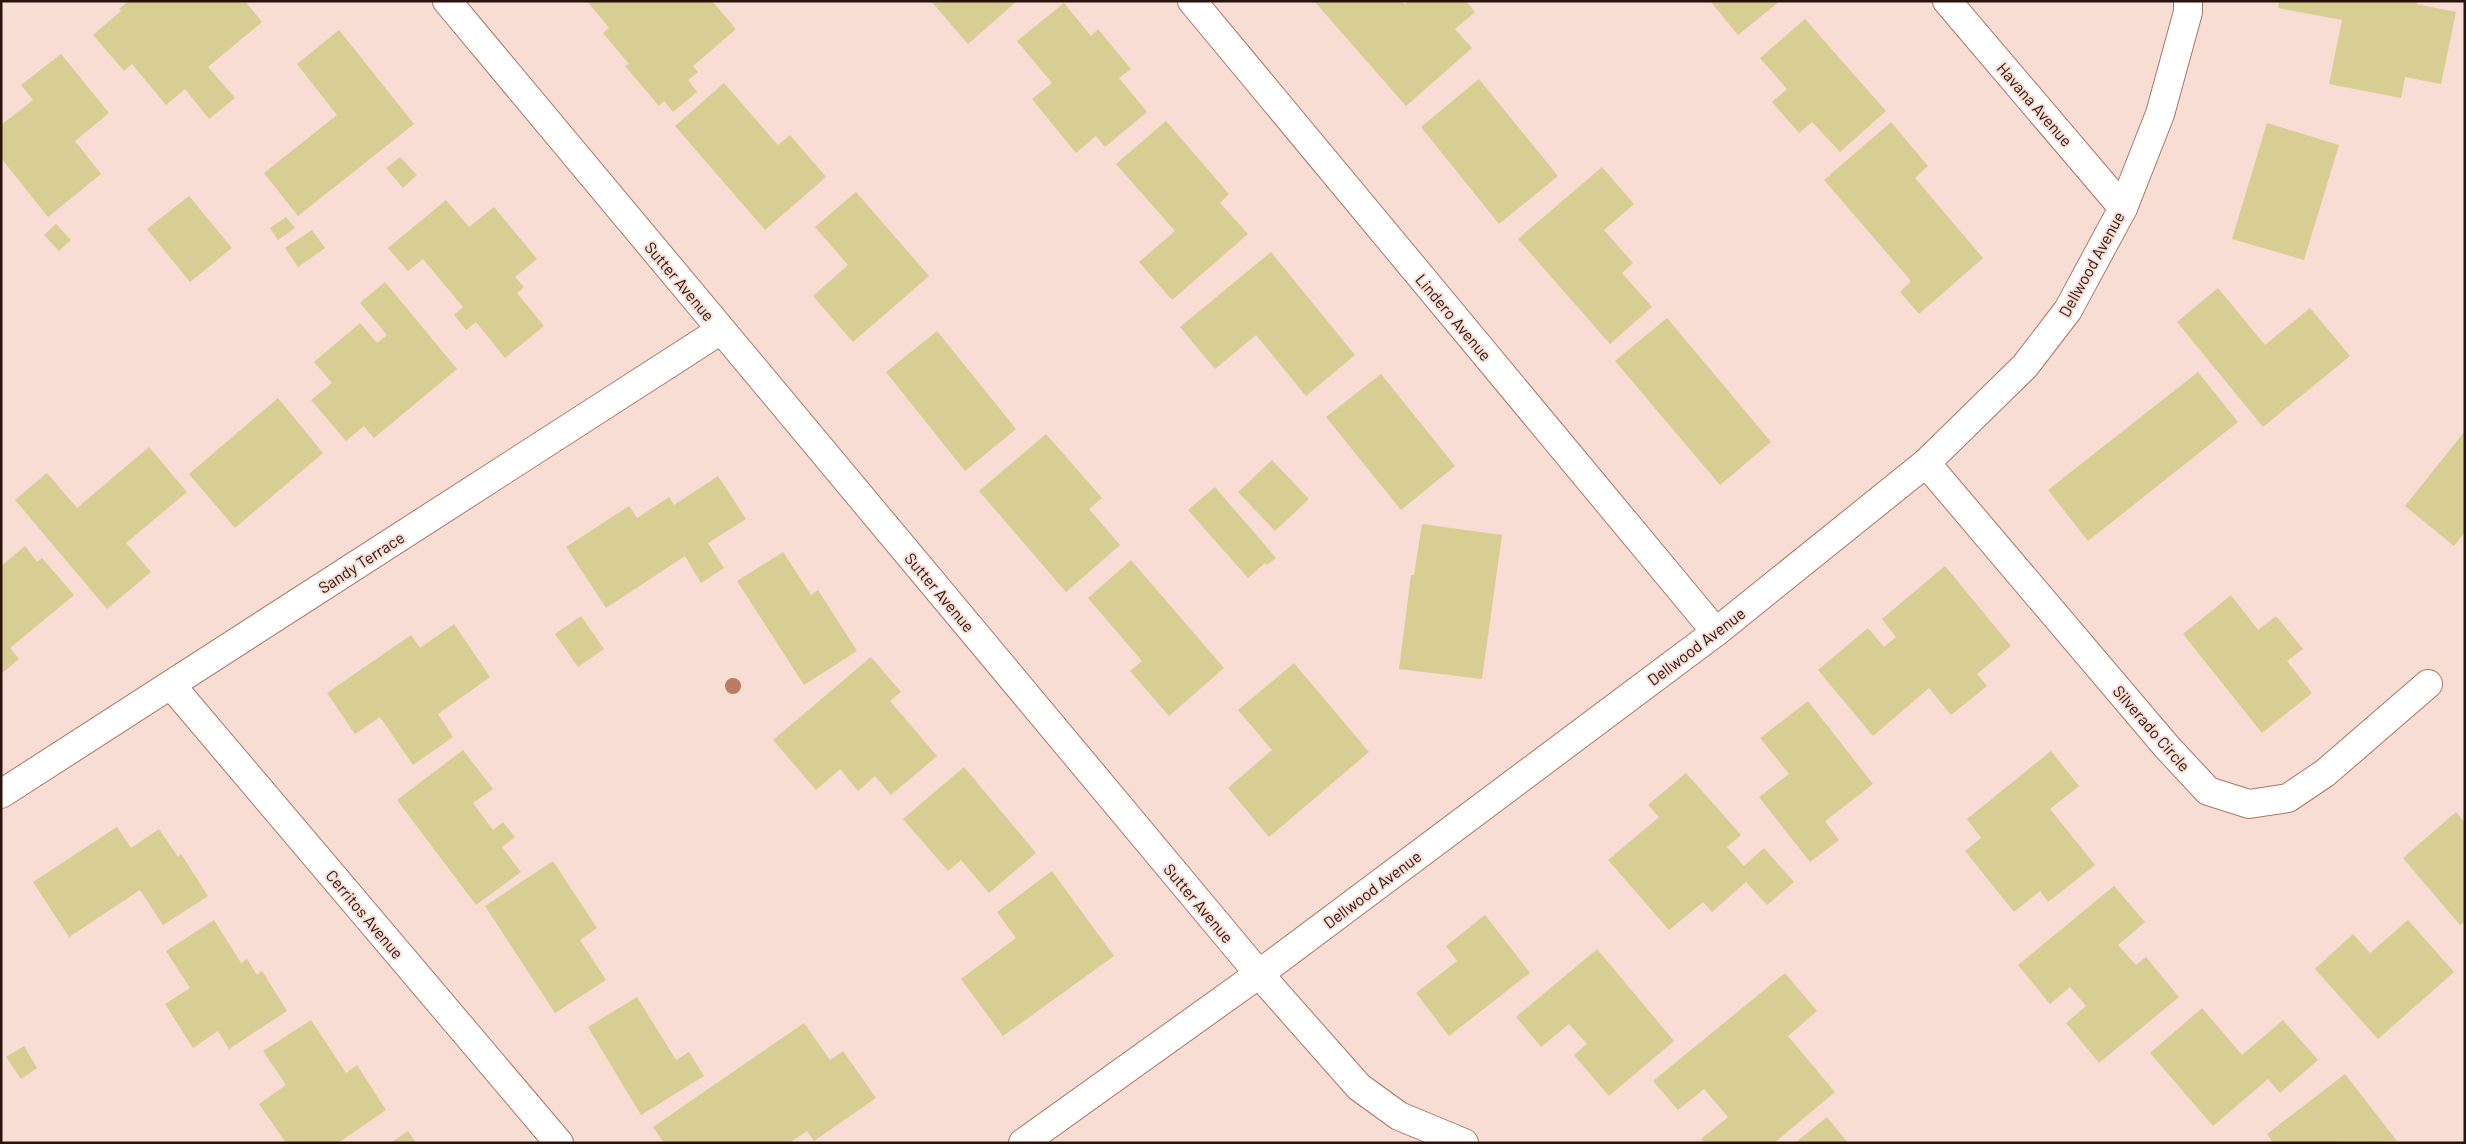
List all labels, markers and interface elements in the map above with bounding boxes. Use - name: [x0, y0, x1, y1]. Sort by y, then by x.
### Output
- street label: Havana Avenue: [1993, 58, 2077, 150]
- street label: Dellwood Avenue: [2054, 208, 2128, 320]
- street label: Sutter Avenue: [641, 237, 719, 325]
- street label: Lindero Avenue: [1412, 270, 1496, 364]
- street label: Sandy Terrace: [315, 527, 407, 597]
- street label: Sutter Avenue: [901, 548, 979, 636]
- street label: Dellwood Avenue: [1643, 603, 1749, 689]
- street label: Silverado Circle: [2110, 681, 2194, 775]
- street label: Dellwood Avenue: [1319, 846, 1425, 932]
- street label: Sutter Avenue: [1160, 859, 1238, 947]
- street label: Cerritos Avenue: [322, 866, 408, 962]

